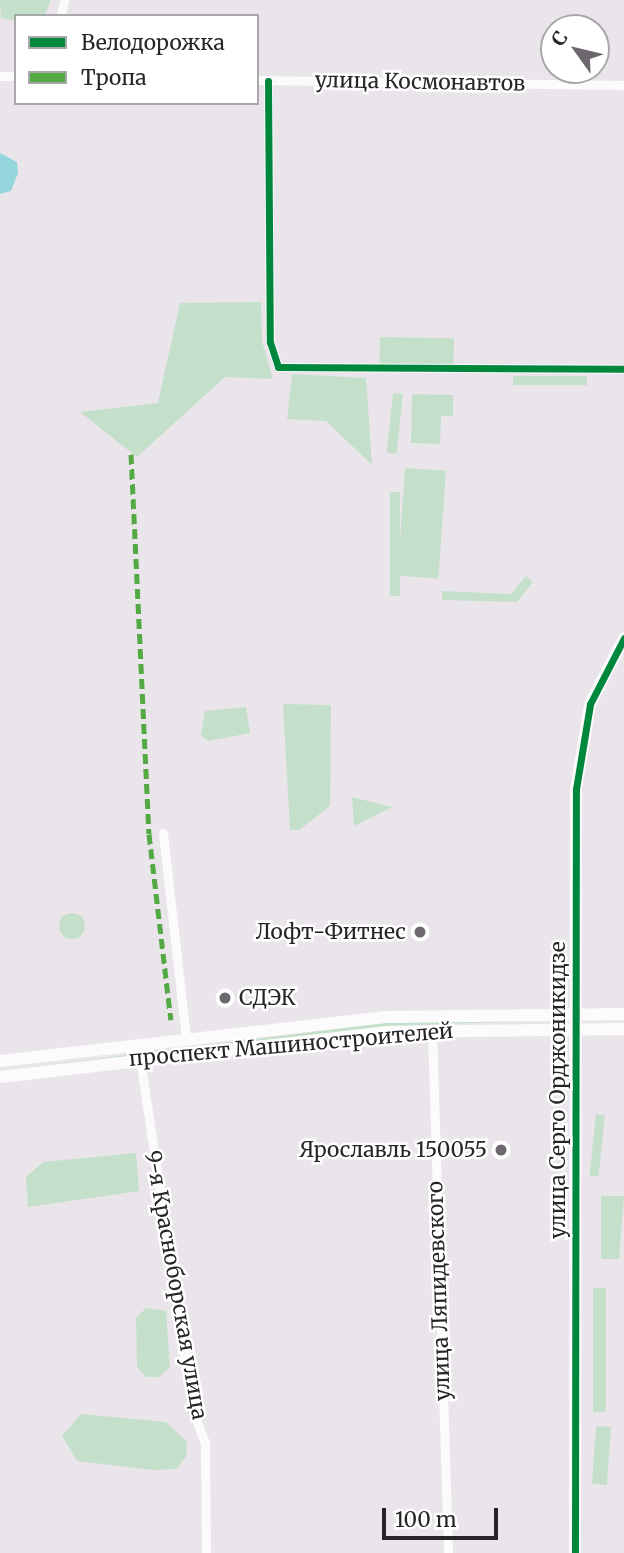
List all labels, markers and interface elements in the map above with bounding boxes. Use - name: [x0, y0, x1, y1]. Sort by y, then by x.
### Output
- legend: [14, 14, 259, 105]
- north arrow: [540, 14, 610, 84]
- text: С: [546, 26, 573, 50]
- text: Велодорожка: [81, 29, 225, 56]
- text: Тропа: [81, 64, 146, 91]
- street label: улица Космонавтов: [315, 68, 525, 96]
- place label: Лофт-Фитнес: [256, 919, 406, 945]
- marker: Лофт-Фитнес: [412, 924, 428, 940]
- street label: улица Серго Орджоникидзе: [545, 941, 571, 1239]
- place label: СДЭК: [239, 985, 296, 1011]
- marker: СДЭК: [217, 990, 233, 1006]
- street label: проспект Машиностроителей: [128, 1018, 454, 1072]
- place label: Ярославль 150055: [299, 1137, 487, 1163]
- marker: Ярославль 150055: [493, 1142, 509, 1158]
- street label: 9-я Красноборская улица: [140, 1149, 212, 1421]
- street label: улица Ляпидевского: [423, 1181, 455, 1401]
- scale bar: [386, 1494, 502, 1538]
- text: 100 m: [395, 1506, 457, 1533]

